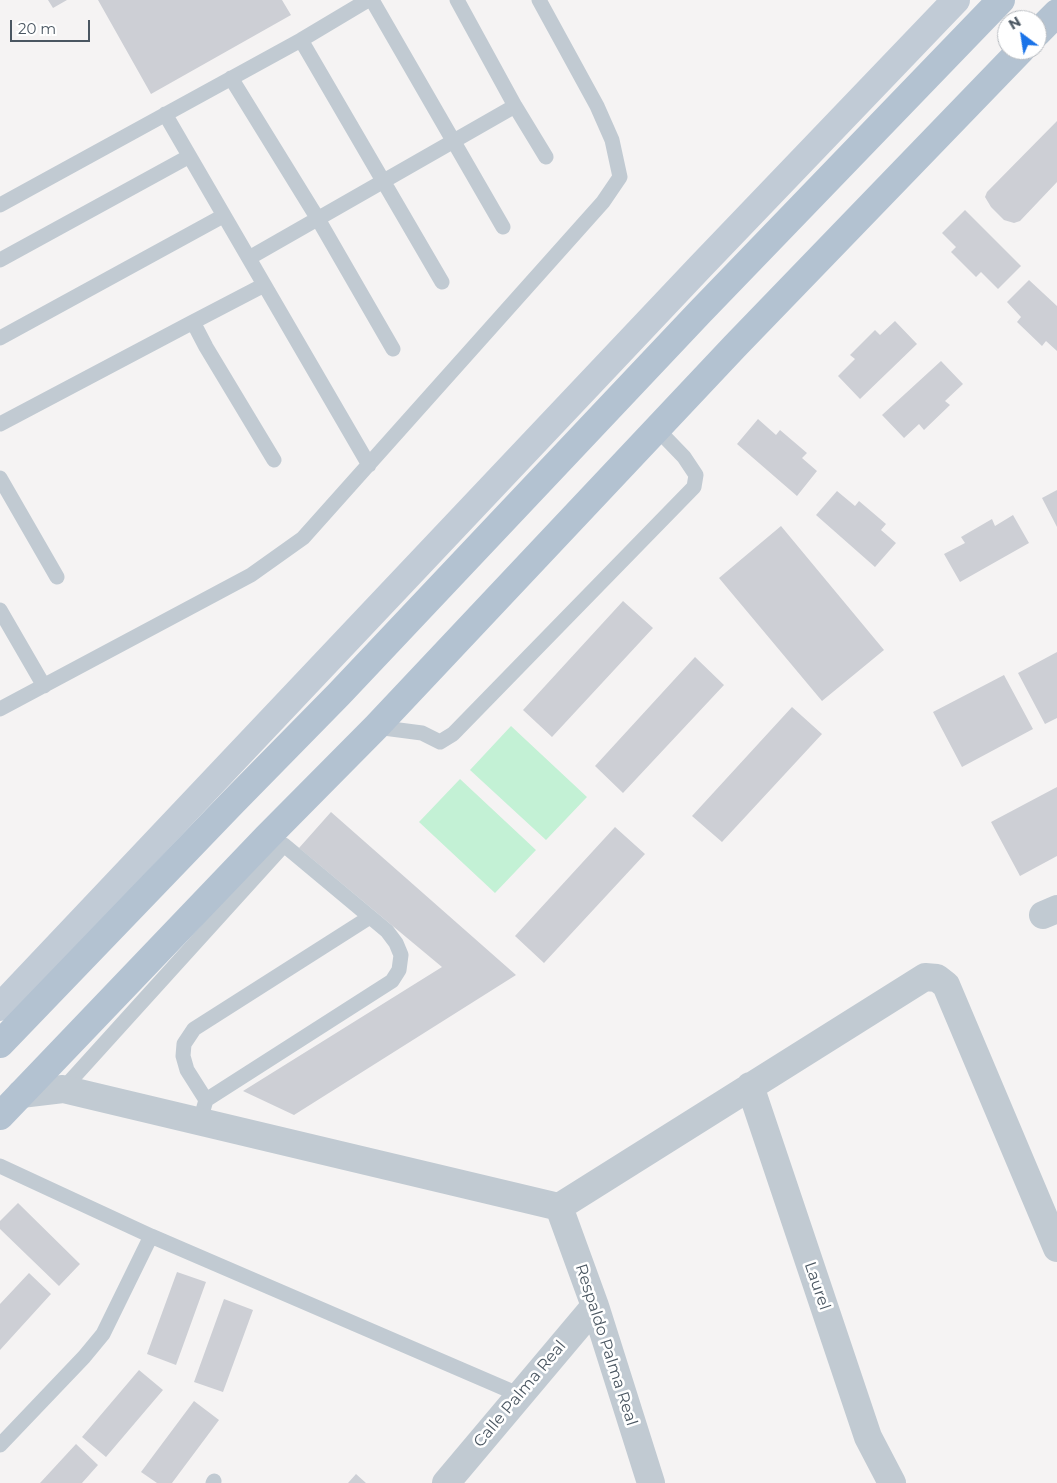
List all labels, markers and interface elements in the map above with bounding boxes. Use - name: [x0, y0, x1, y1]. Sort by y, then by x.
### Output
- scale bar: [12, 10, 92, 42]
- north arrow: [997, 10, 1047, 60]
- text: N: [1005, 12, 1024, 34]
- text: 20 m: [18, 19, 56, 38]
- street label: Laurel: [800, 1259, 834, 1313]
- street label: Respaldo Palma Real: [571, 1262, 641, 1428]
- street label: Calle Palma Real: [470, 1337, 570, 1451]

